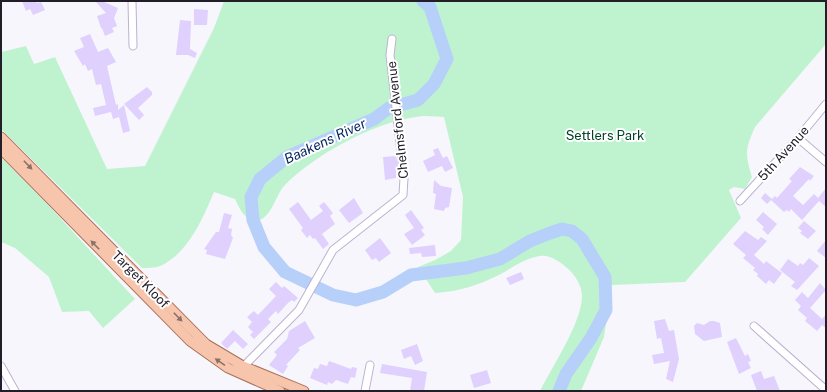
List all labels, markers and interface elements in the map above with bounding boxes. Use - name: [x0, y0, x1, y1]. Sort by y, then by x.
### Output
- street label: Chelmsford Avenue: [384, 60, 411, 180]
- water label: Baakens River: [281, 115, 369, 167]
- street label: 5th Avenue: [755, 123, 812, 184]
- park label: Settlers Park: [566, 128, 644, 143]
- one-way arrow: [23, 160, 33, 170]
- one-way arrow: [90, 240, 100, 250]
- street label: Target Kloof: [109, 248, 172, 311]
- one-way arrow: [174, 312, 183, 322]
- one-way arrow: [215, 358, 225, 366]

